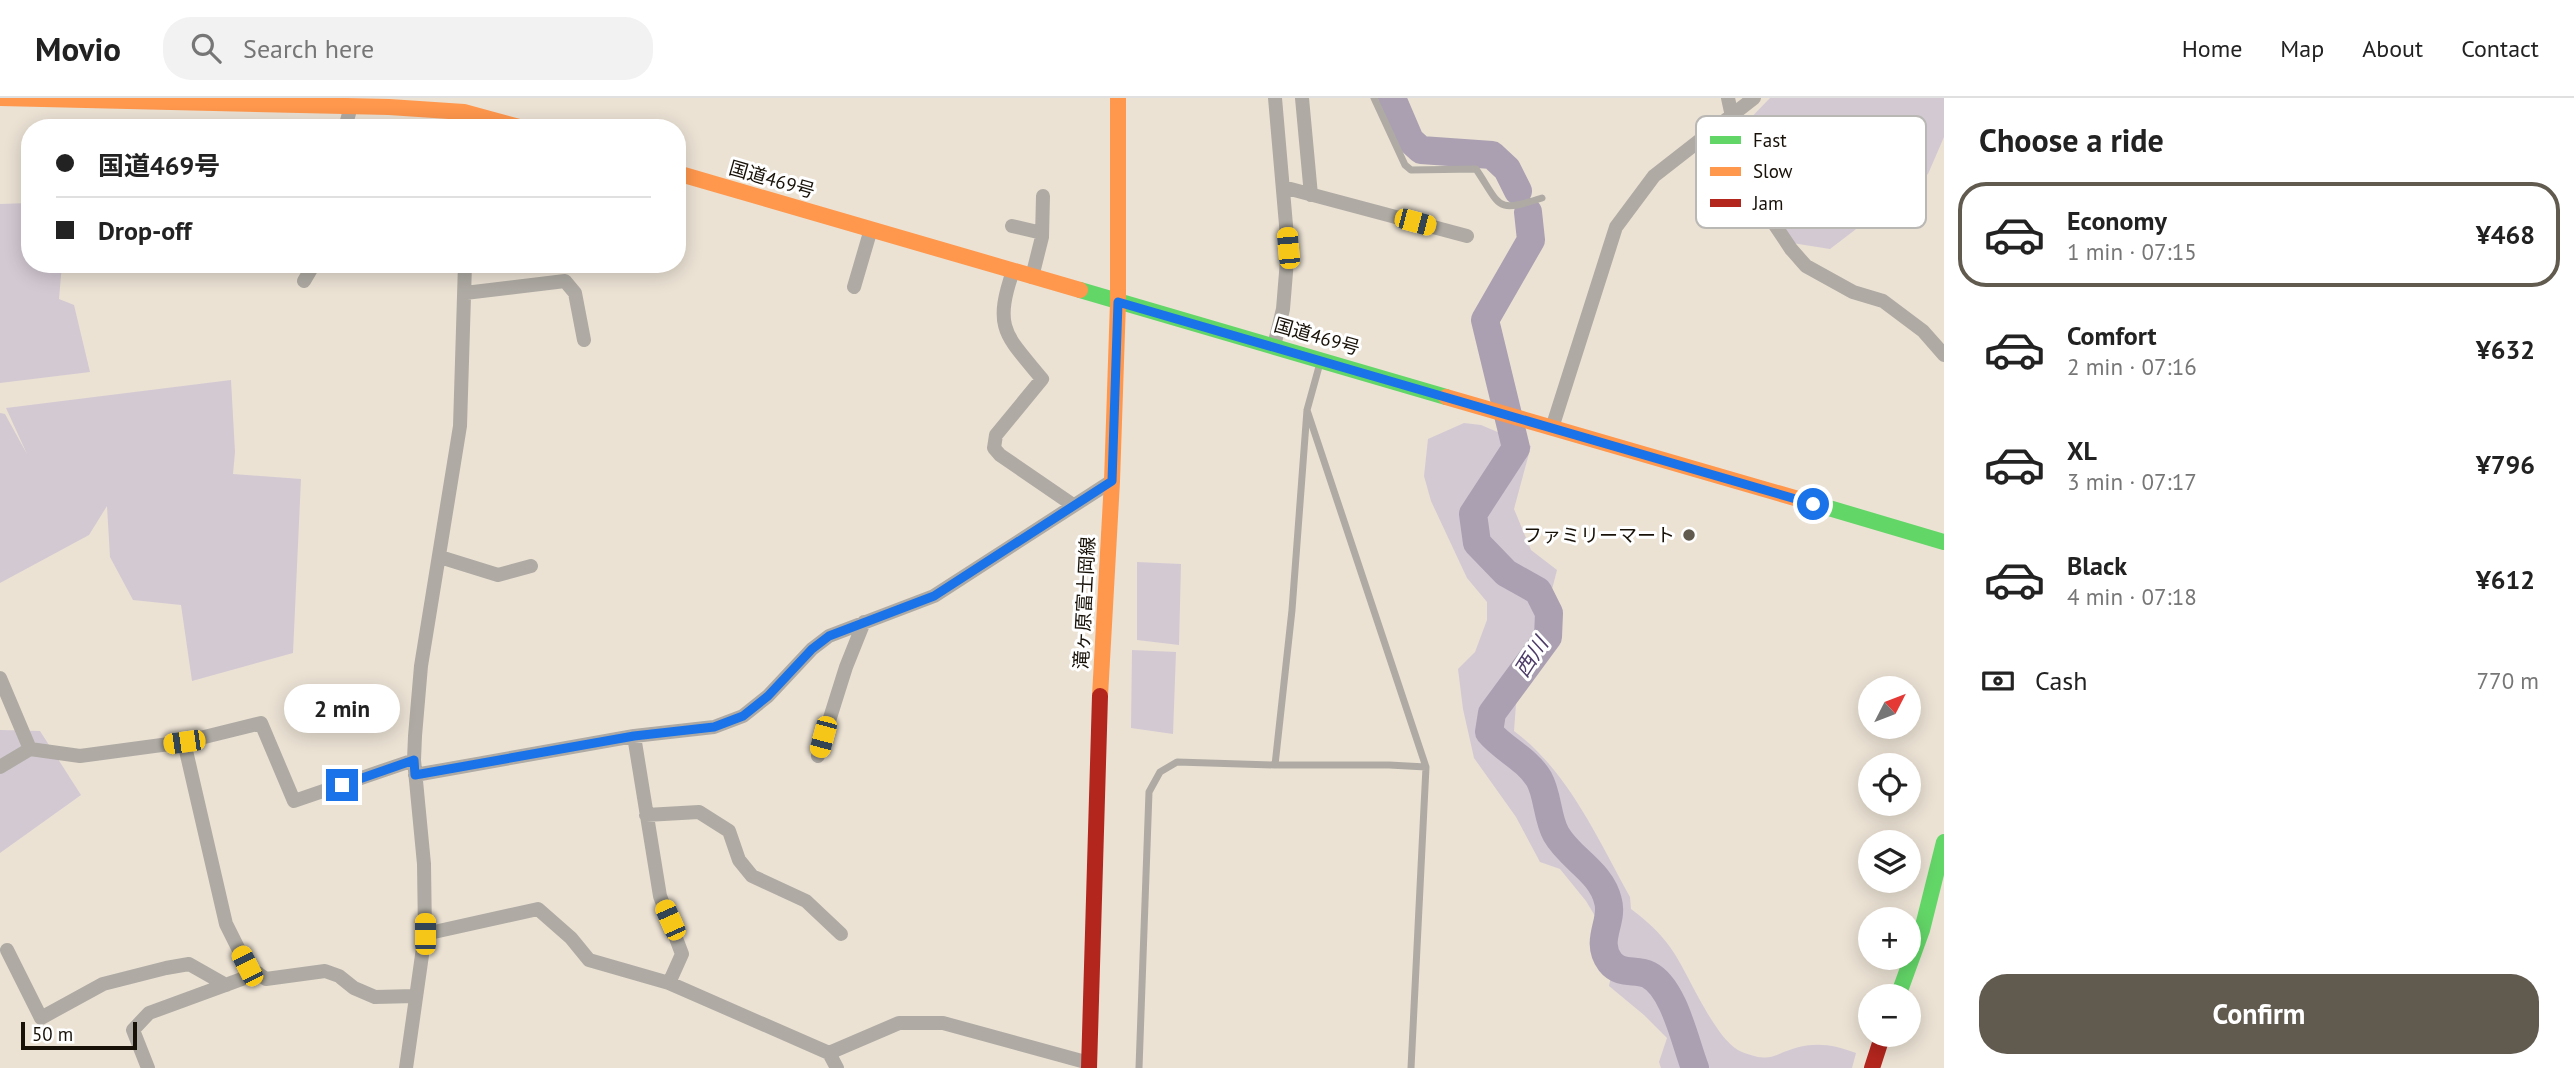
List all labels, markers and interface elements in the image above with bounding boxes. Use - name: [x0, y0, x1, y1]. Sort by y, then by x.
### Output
- search box: [163, 17, 653, 80]
- text: Movio: [35, 27, 121, 70]
- icon: search: [187, 29, 225, 67]
- text: Search here: [243, 32, 374, 65]
- text: Home: [2182, 33, 2242, 64]
- text: Map: [2280, 33, 2324, 64]
- text: About: [2362, 33, 2423, 64]
- text: Contact: [2461, 33, 2539, 64]
- legend: [1696, 116, 1926, 228]
- text: Choose a ride: [1979, 119, 2164, 161]
- text: Fast: [1753, 128, 1787, 152]
- text: 国道469号: [98, 149, 220, 182]
- street label: 国道469号: [726, 155, 818, 203]
- text: Slow: [1753, 159, 1793, 183]
- text: Jam: [1752, 191, 1783, 215]
- icon: car: [1983, 203, 2046, 266]
- text: Economy: [2067, 204, 2167, 237]
- car: [1392, 206, 1439, 238]
- text: Drop-off: [98, 214, 192, 247]
- text: ¥468: [2476, 218, 2535, 251]
- car: [1276, 226, 1301, 270]
- text: 1 min · 07:15: [2067, 237, 2197, 266]
- street label: 国道469号: [1271, 312, 1363, 360]
- icon: car: [1983, 318, 2046, 381]
- text: Comfort: [2067, 319, 2157, 352]
- text: ¥632: [2476, 333, 2535, 366]
- text: 2 min · 07:16: [2067, 352, 2197, 381]
- icon: car: [1983, 433, 2046, 496]
- text: XL: [2067, 434, 2097, 467]
- text: ¥796: [2476, 448, 2535, 481]
- text: 3 min · 07:17: [2067, 467, 2197, 496]
- route start: [1797, 488, 1829, 520]
- place label: ファミリーマート: [1523, 523, 1675, 547]
- marker: ファミリーマート: [1681, 527, 1697, 543]
- street label: 滝ヶ原富士岡線: [1069, 536, 1099, 670]
- icon: car: [1983, 548, 2046, 611]
- text: Black: [2067, 549, 2127, 582]
- text: ¥612: [2476, 563, 2535, 596]
- text: 4 min · 07:18: [2067, 582, 2197, 611]
- water label: 西川: [1508, 630, 1555, 682]
- icon: cash: [1979, 662, 2017, 700]
- text: Cash: [2035, 664, 2087, 697]
- text: 770 m: [2477, 666, 2539, 695]
- north arrow: [1858, 676, 1922, 738]
- map controls: [1858, 676, 1921, 1047]
- callout: 2 min: [284, 684, 400, 732]
- text: 2 min: [314, 694, 370, 723]
- car: [808, 714, 839, 760]
- car: [162, 729, 207, 755]
- button: locate: [1858, 753, 1921, 816]
- route end: [326, 769, 358, 801]
- button: layers: [1858, 830, 1921, 893]
- car: [652, 897, 689, 943]
- button: +: [1858, 907, 1921, 970]
- car: [415, 913, 436, 955]
- car: [229, 943, 266, 989]
- button: Confirm: [1979, 974, 2539, 1054]
- button: −: [1858, 984, 1921, 1047]
- scale bar: [21, 1019, 136, 1051]
- text: 50 m: [32, 1022, 73, 1046]

